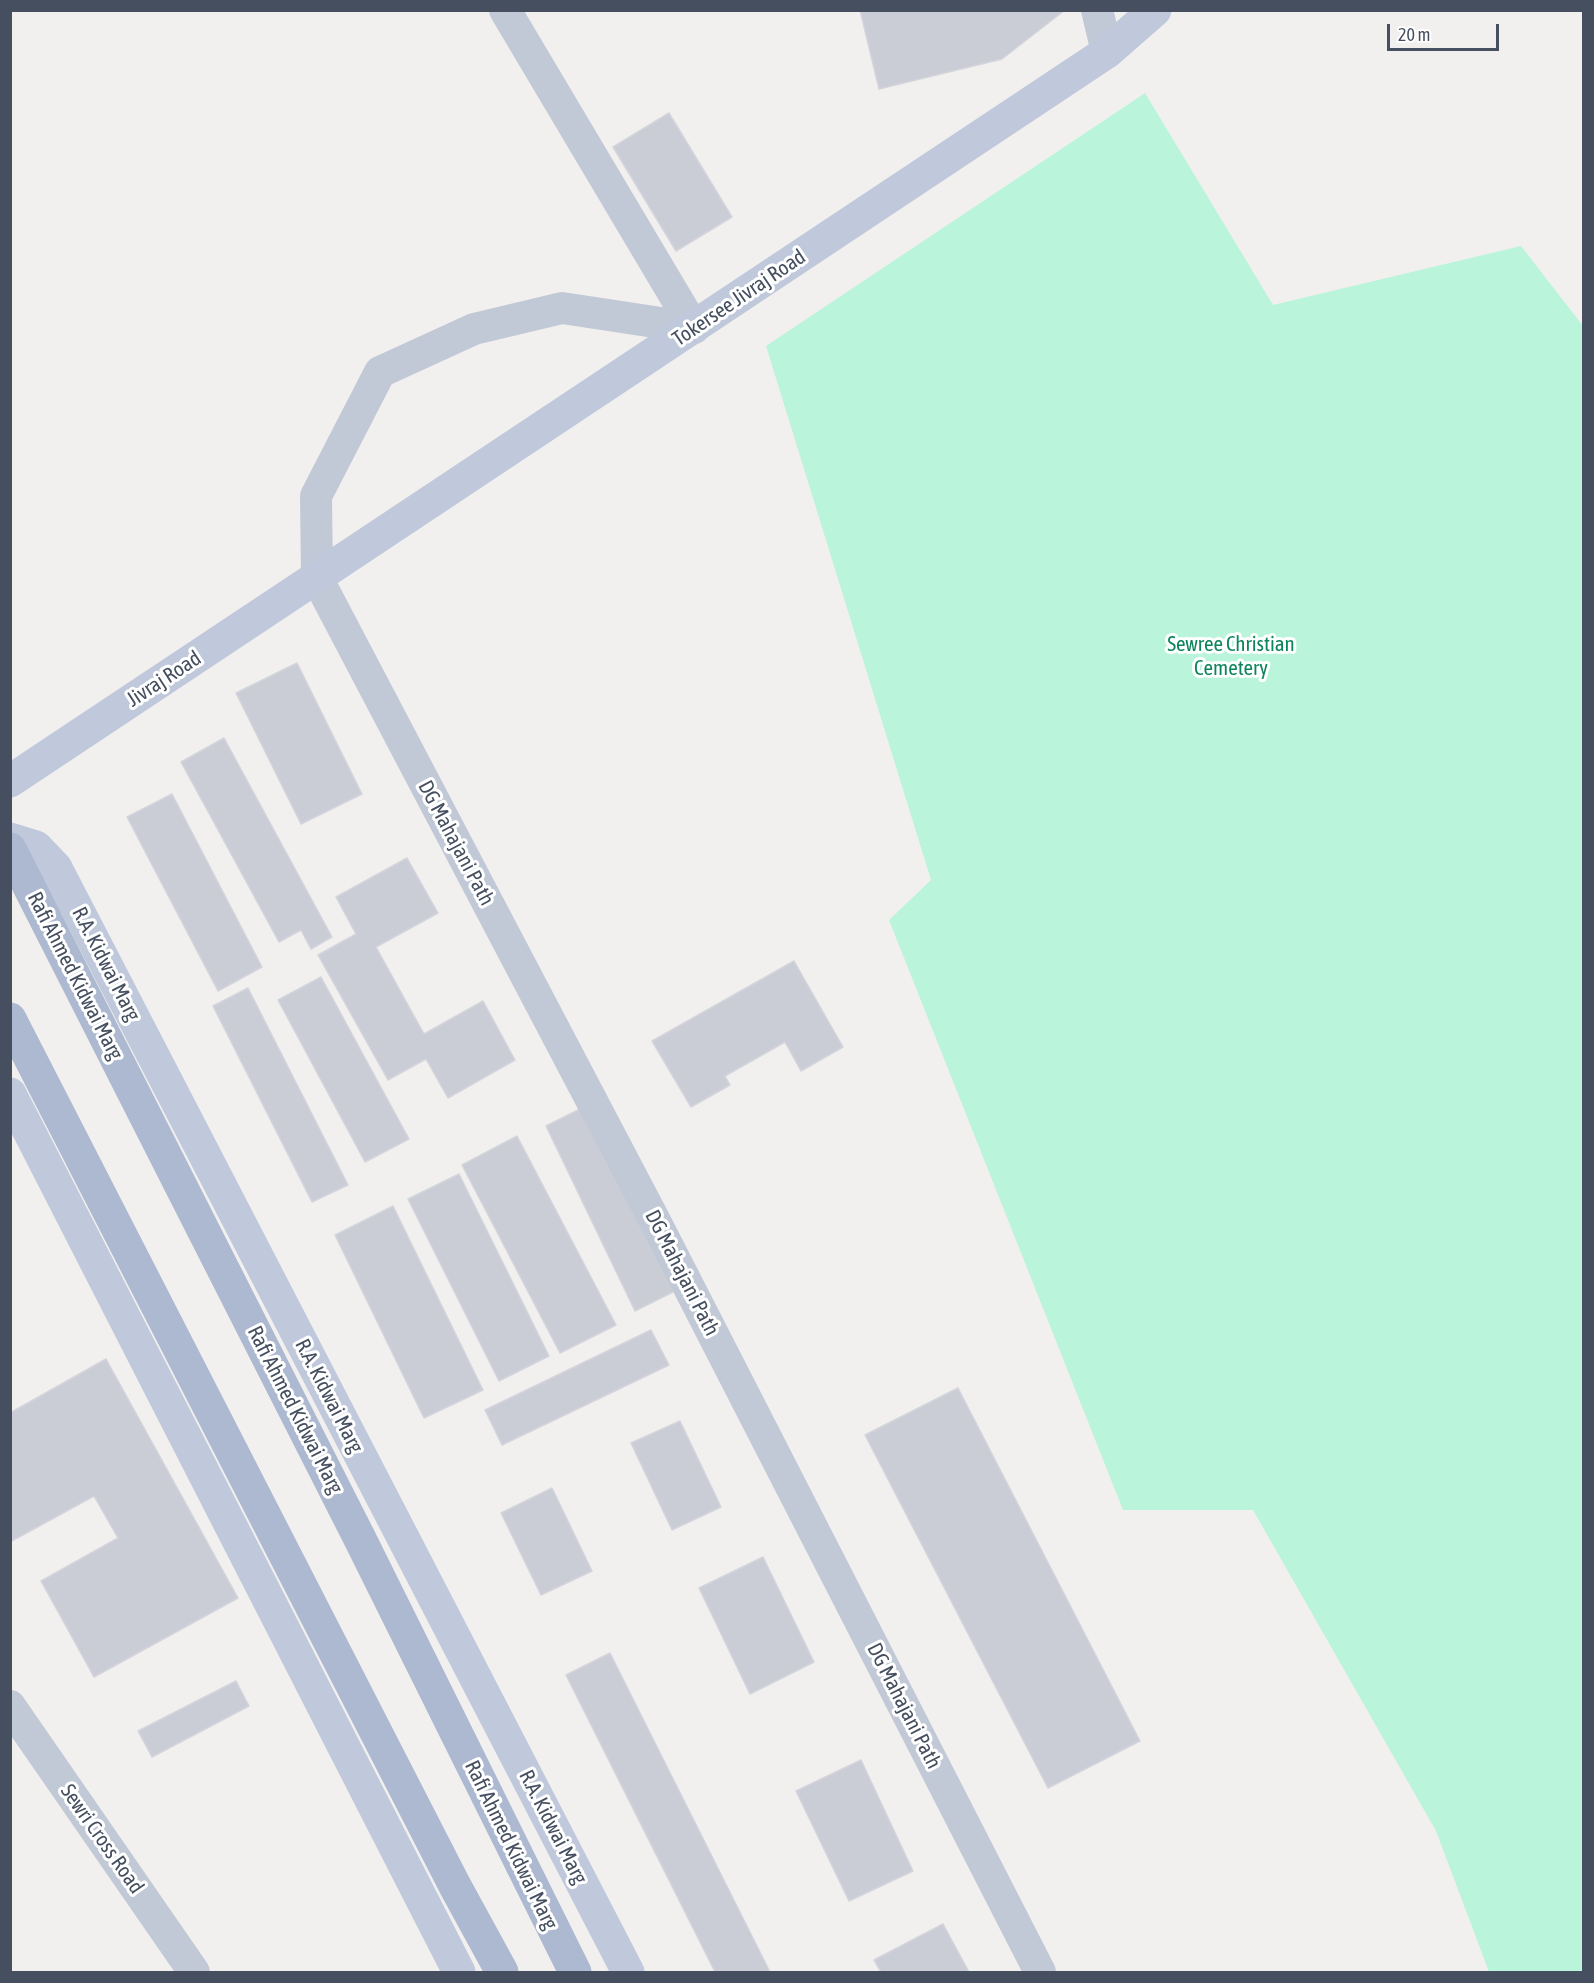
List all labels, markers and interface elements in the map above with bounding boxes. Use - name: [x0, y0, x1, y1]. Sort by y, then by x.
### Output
- scale bar: [1390, 12, 1502, 50]
- text: 20 m: [1398, 24, 1430, 45]
- street label: Tokersee Jivraj Road: [668, 244, 810, 352]
- park label: Sewree Christian Cemetery: [1167, 631, 1295, 681]
- street label: Jivraj Road: [122, 646, 206, 712]
- street label: DG Mahajani Path: [413, 776, 499, 910]
- street label: Rafi Ahmed Kidwai Marg: [22, 888, 128, 1064]
- street label: R.A. Kidwai Marg: [67, 903, 145, 1025]
- street label: DG Mahajani Path: [639, 1206, 725, 1340]
- street label: Rafi Ahmed Kidwai Marg: [242, 1322, 348, 1498]
- street label: R.A. Kidwai Marg: [290, 1335, 368, 1457]
- street label: DG Mahajani Path: [861, 1639, 947, 1773]
- street label: Rafi Ahmed Kidwai Marg: [459, 1756, 563, 1934]
- street label: R.A. Kidwai Marg: [514, 1766, 592, 1888]
- street label: Sewri Cross Road: [55, 1779, 149, 1899]

